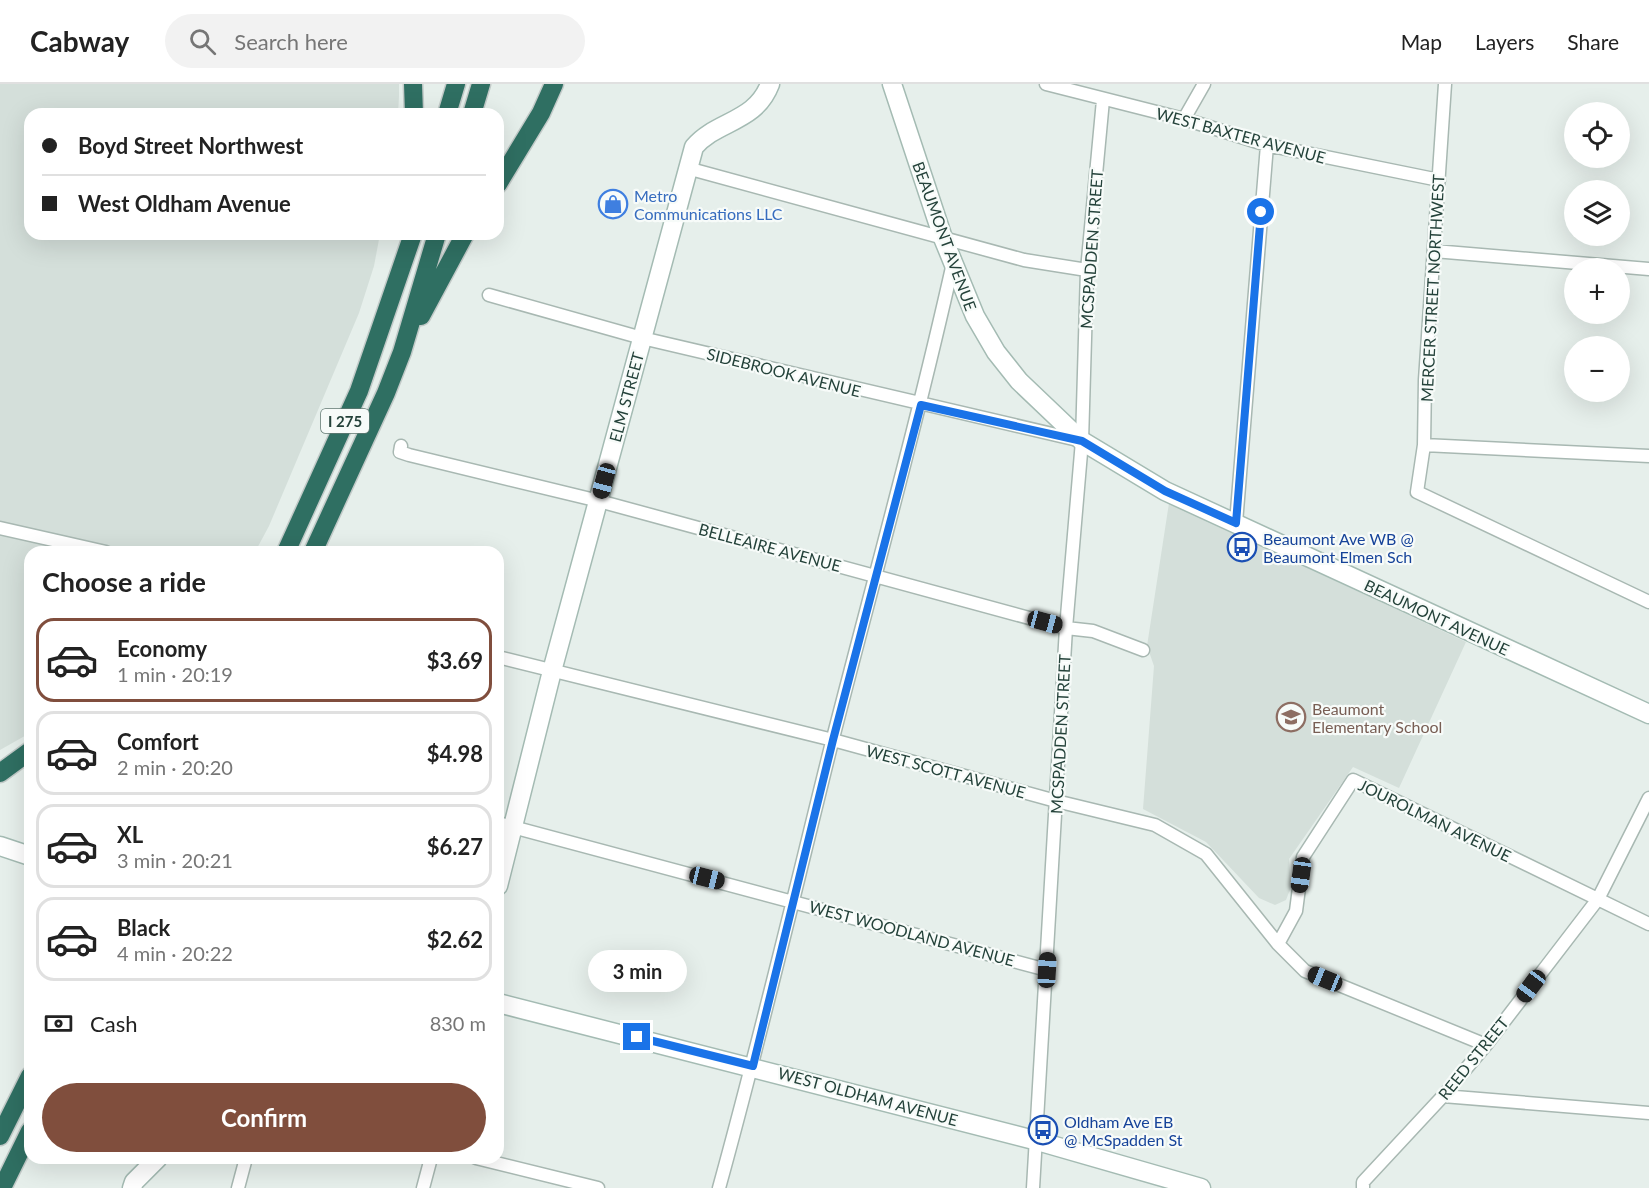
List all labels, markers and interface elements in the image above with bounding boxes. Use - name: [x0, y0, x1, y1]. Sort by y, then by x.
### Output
- search box: [165, 14, 585, 68]
- text: Cabway: [30, 24, 129, 58]
- icon: search: [186, 25, 219, 58]
- text: Search here: [234, 28, 348, 55]
- text: Map: [1401, 29, 1442, 54]
- text: Layers: [1475, 29, 1534, 54]
- text: Share: [1567, 29, 1619, 54]
- map controls: [1564, 102, 1630, 402]
- button: locate: [1564, 102, 1630, 168]
- street label: WEST BAXTER AVENUE: [1154, 103, 1328, 167]
- text: Boyd Street Northwest: [78, 132, 303, 159]
- street label: BEAUMONT AVENUE: [909, 159, 981, 313]
- street label: MCSPADDEN STREET: [1076, 168, 1106, 329]
- street label: MERCER STREET NORTHWEST: [1417, 173, 1447, 402]
- button: layers: [1564, 180, 1630, 246]
- place label: Metro Communications LLC: [634, 186, 783, 223]
- shop icon: Metro Communications LLC: [597, 188, 629, 220]
- text: West Oldham Avenue: [78, 190, 291, 217]
- route start: [1247, 198, 1274, 225]
- button: +: [1564, 258, 1630, 324]
- button: −: [1564, 336, 1630, 402]
- street label: SIDEBROOK AVENUE: [705, 344, 863, 400]
- street label: ELM STREET: [605, 349, 647, 444]
- road number: I 275: [321, 409, 369, 433]
- car: [591, 461, 617, 501]
- street label: BELLEAIRE AVENUE: [697, 519, 843, 575]
- place label: Beaumont Ave WB @ Beaumont Elmen Sch: [1263, 529, 1414, 566]
- bus stop icon: Beaumont Ave WB @ Beaumont Elmen Sch: [1226, 531, 1258, 563]
- text: Choose a ride: [42, 565, 206, 598]
- street label: BEAUMONT AVENUE: [1362, 575, 1512, 659]
- car: [1025, 609, 1065, 635]
- icon: car: [45, 633, 99, 687]
- text: Economy: [117, 635, 207, 662]
- text: $3.69: [427, 647, 483, 674]
- street label: MCSPADDEN STREET: [1046, 653, 1074, 814]
- text: 1 min · 20:19: [117, 662, 233, 686]
- place label: Beaumont Elementary School: [1312, 699, 1442, 736]
- school or university icon: Beaumont Elementary School: [1275, 701, 1307, 733]
- icon: car: [45, 726, 99, 780]
- text: Comfort: [117, 728, 199, 755]
- text: $4.98: [427, 740, 483, 767]
- street label: WEST SCOTT AVENUE: [864, 741, 1028, 801]
- text: 2 min · 20:20: [117, 755, 233, 779]
- street label: JOUROLMAN AVENUE: [1356, 775, 1514, 865]
- icon: car: [45, 819, 99, 873]
- text: XL: [117, 821, 143, 848]
- text: $6.27: [427, 833, 483, 860]
- text: 3 min · 20:21: [117, 848, 233, 872]
- car: [1290, 856, 1312, 894]
- car: [687, 865, 727, 891]
- street label: WEST WOODLAND AVENUE: [807, 896, 1017, 970]
- icon: car: [45, 912, 99, 966]
- text: Black: [117, 914, 170, 941]
- text: $2.62: [427, 926, 483, 953]
- text: 4 min · 20:22: [117, 941, 233, 965]
- callout: 3 min: [588, 950, 686, 992]
- car: [1037, 952, 1057, 988]
- text: 3 min: [613, 959, 662, 983]
- car: [1305, 964, 1345, 994]
- car: [1513, 966, 1549, 1006]
- icon: cash: [42, 1007, 75, 1040]
- text: Cash: [90, 1010, 137, 1037]
- text: 830 m: [430, 1011, 486, 1035]
- street label: REED STREET: [1434, 1012, 1512, 1103]
- route end: [623, 1023, 650, 1050]
- street label: WEST OLDHAM AVENUE: [776, 1063, 960, 1129]
- button: Confirm: [42, 1083, 486, 1152]
- place label: Oldham Ave EB @ McSpadden St: [1064, 1112, 1183, 1149]
- bus stop icon: Oldham Ave EB @ McSpadden St: [1027, 1114, 1059, 1146]

